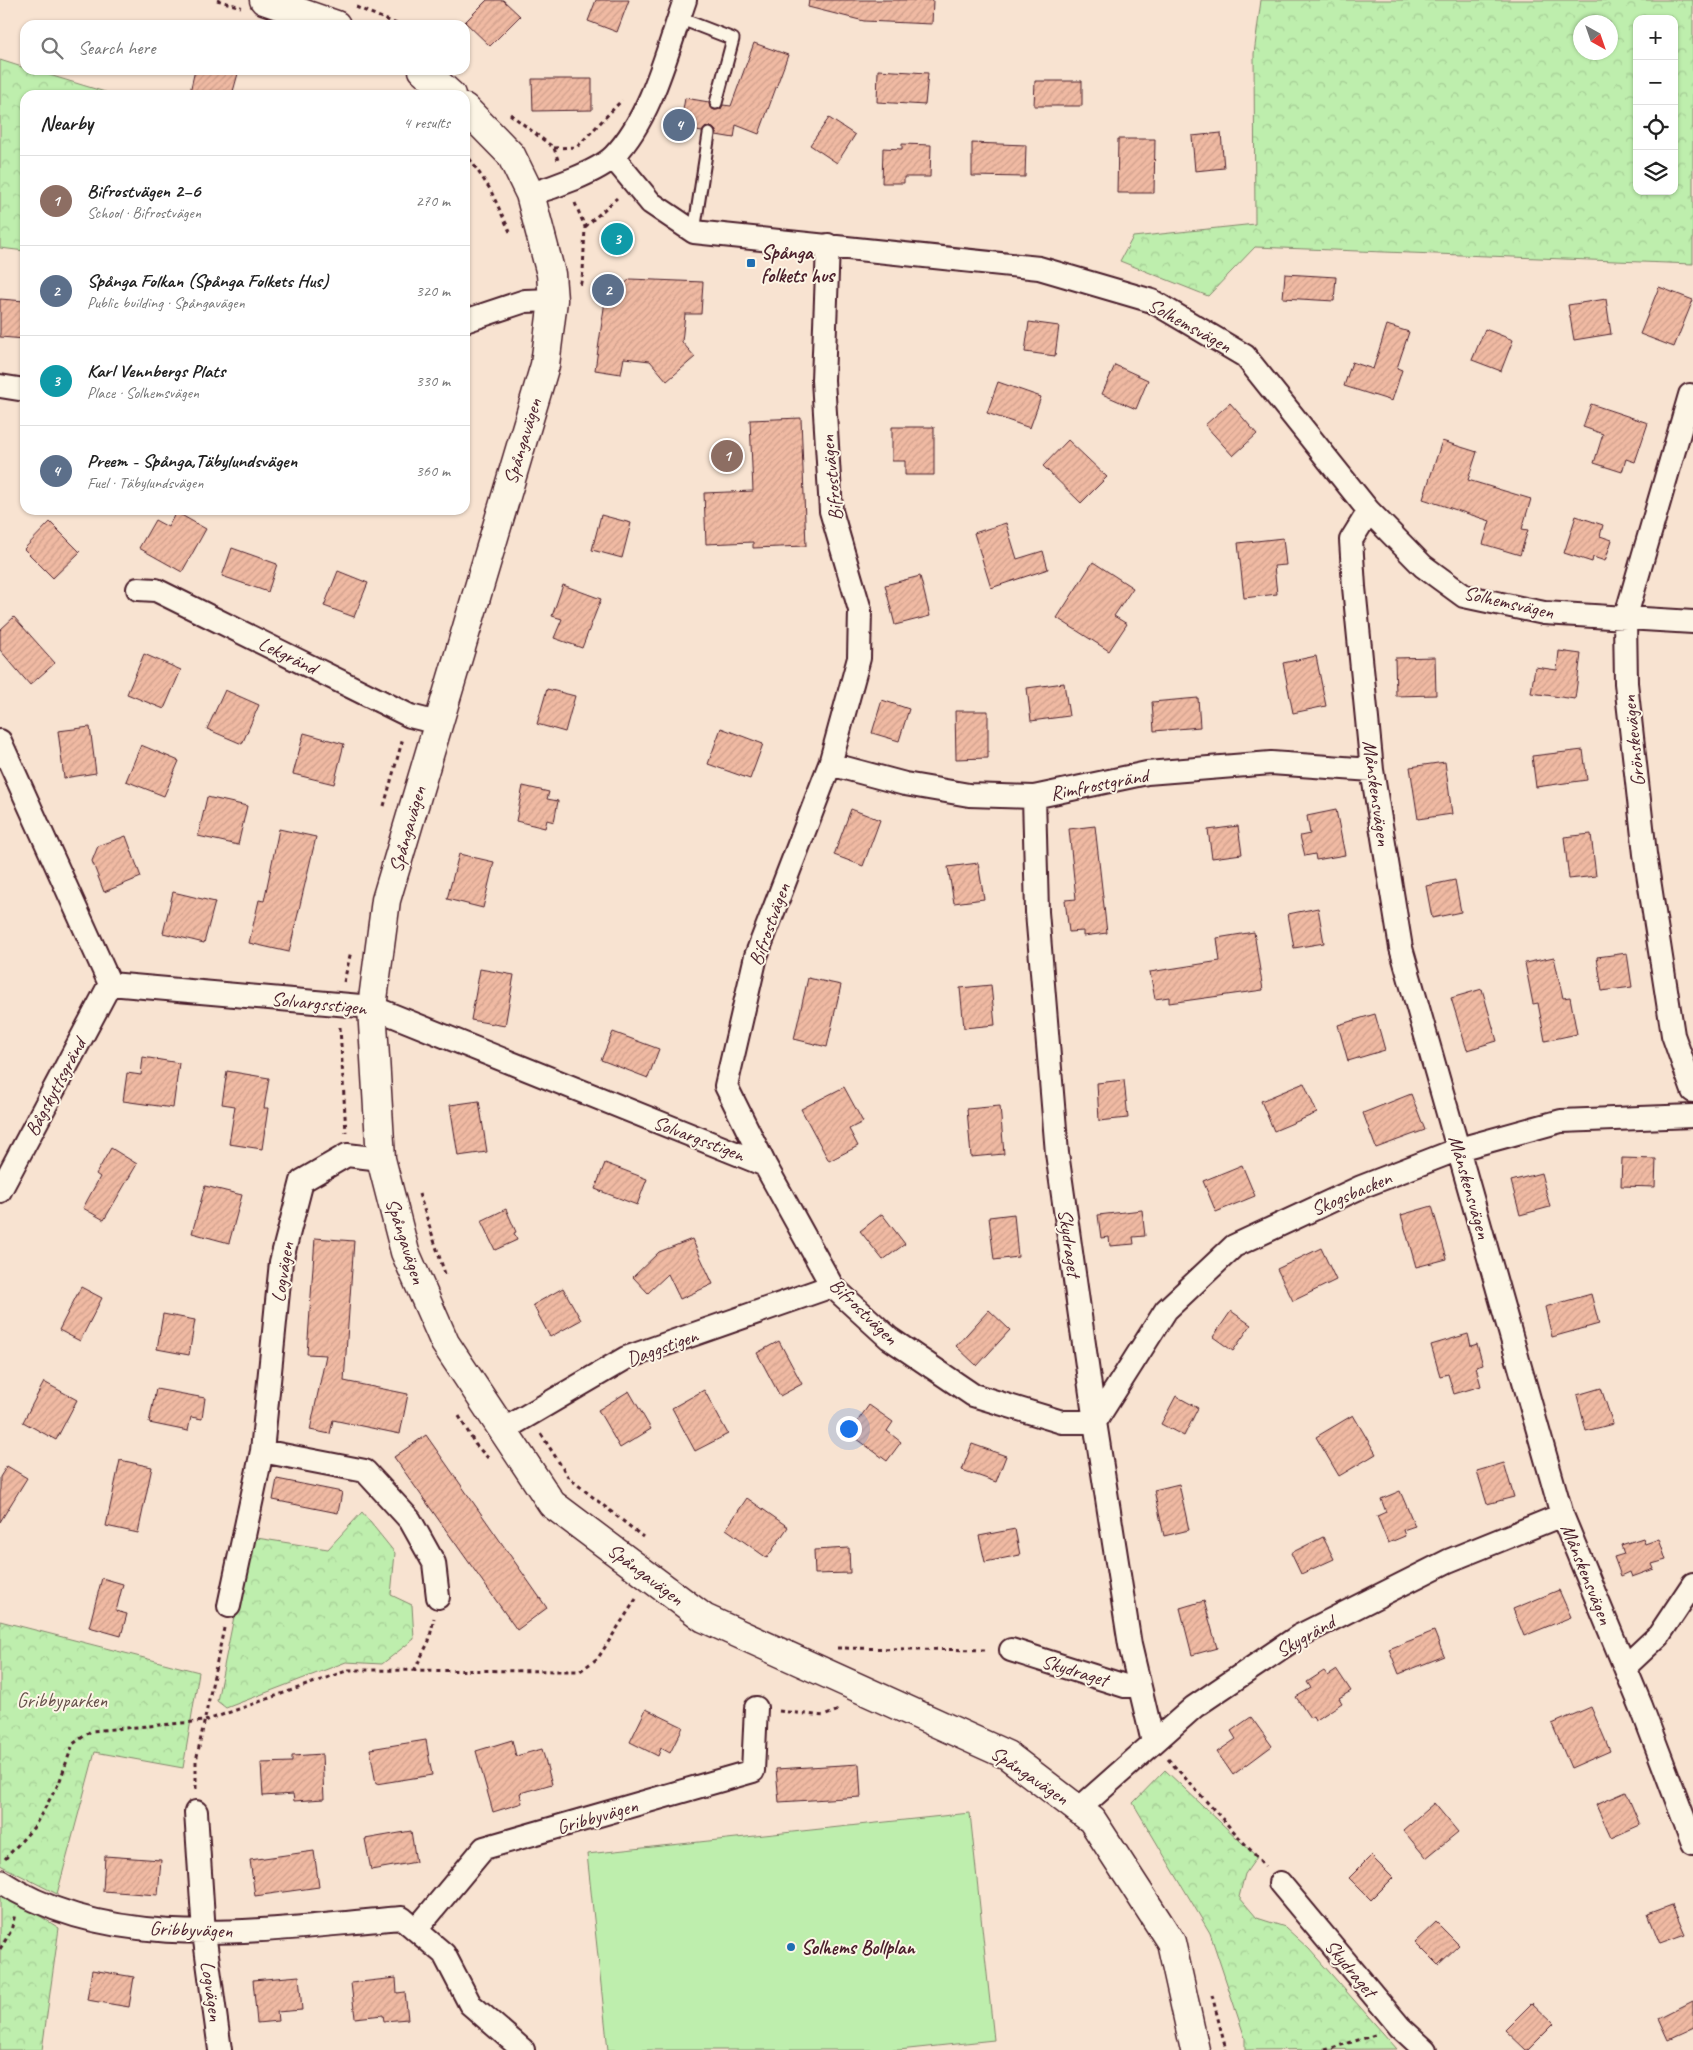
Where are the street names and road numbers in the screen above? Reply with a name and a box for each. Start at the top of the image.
street label: Solhemsvägen [1144,292,1237,359]
street label: Spångavägen [498,394,548,487]
street label: Bifrostvägen [814,433,848,522]
street label: Solhemsvägen [1461,580,1557,625]
street label: Lekgränd [254,631,324,682]
street label: Grönskevägen [1616,693,1651,788]
street label: Månskensvägen [1357,739,1396,849]
street label: Rimfrostgränd [1048,762,1153,806]
street label: Spångavägen [383,782,432,875]
street label: Bifrostvägen [743,879,796,969]
street label: Solvargsstigen [270,986,369,1021]
street label: Bågskyttsgränd [19,1031,93,1140]
street label: Solvargsstigen [650,1110,749,1168]
street label: Månskensvägen [1443,1132,1496,1243]
street label: Skogsbacken [1307,1165,1396,1222]
street label: Spångavägen [380,1195,431,1288]
street label: Skydraget [1052,1208,1087,1282]
street label: Logvägen [265,1239,300,1304]
street label: Bifrostvägen [824,1272,904,1351]
street label: Daggstigen [623,1323,702,1372]
street label: Månskensvägen [1555,1520,1618,1629]
street label: Spångavägen [603,1538,689,1612]
street label: Skygränd [1271,1608,1342,1663]
street label: Skydraget [1039,1649,1114,1693]
street label: Spångavägen [986,1740,1074,1811]
street label: Gribbyvägen [554,1793,641,1840]
street label: Gribbyvägen [149,1916,234,1943]
street label: Skydraget [1319,1934,1384,2005]
street label: Logvägen [195,1959,228,2024]

